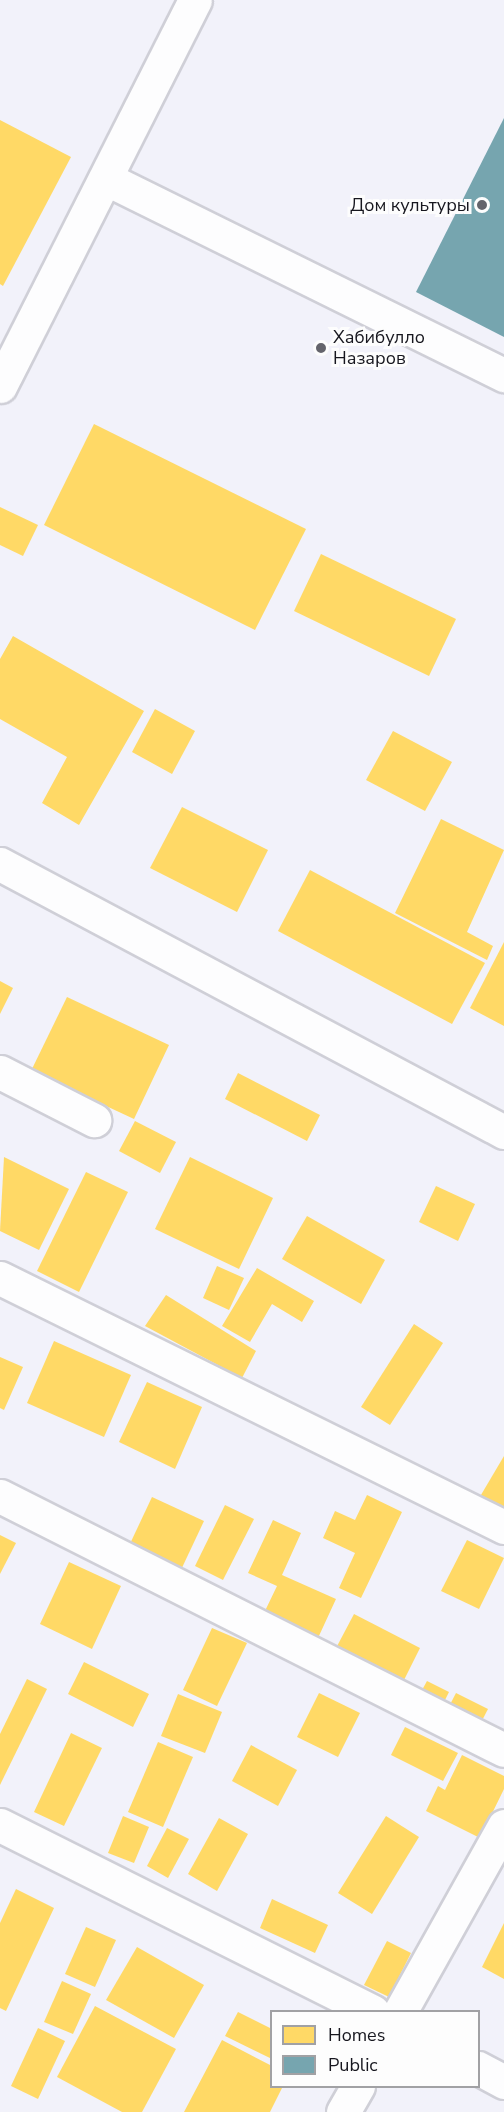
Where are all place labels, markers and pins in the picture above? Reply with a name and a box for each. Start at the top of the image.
place label: Дом культуры [350,194,470,216]
marker: Дом культуры [475,198,489,212]
place label: Хабибулло Назаров [333,327,425,370]
marker: Хабибулло Назаров [314,341,328,355]

